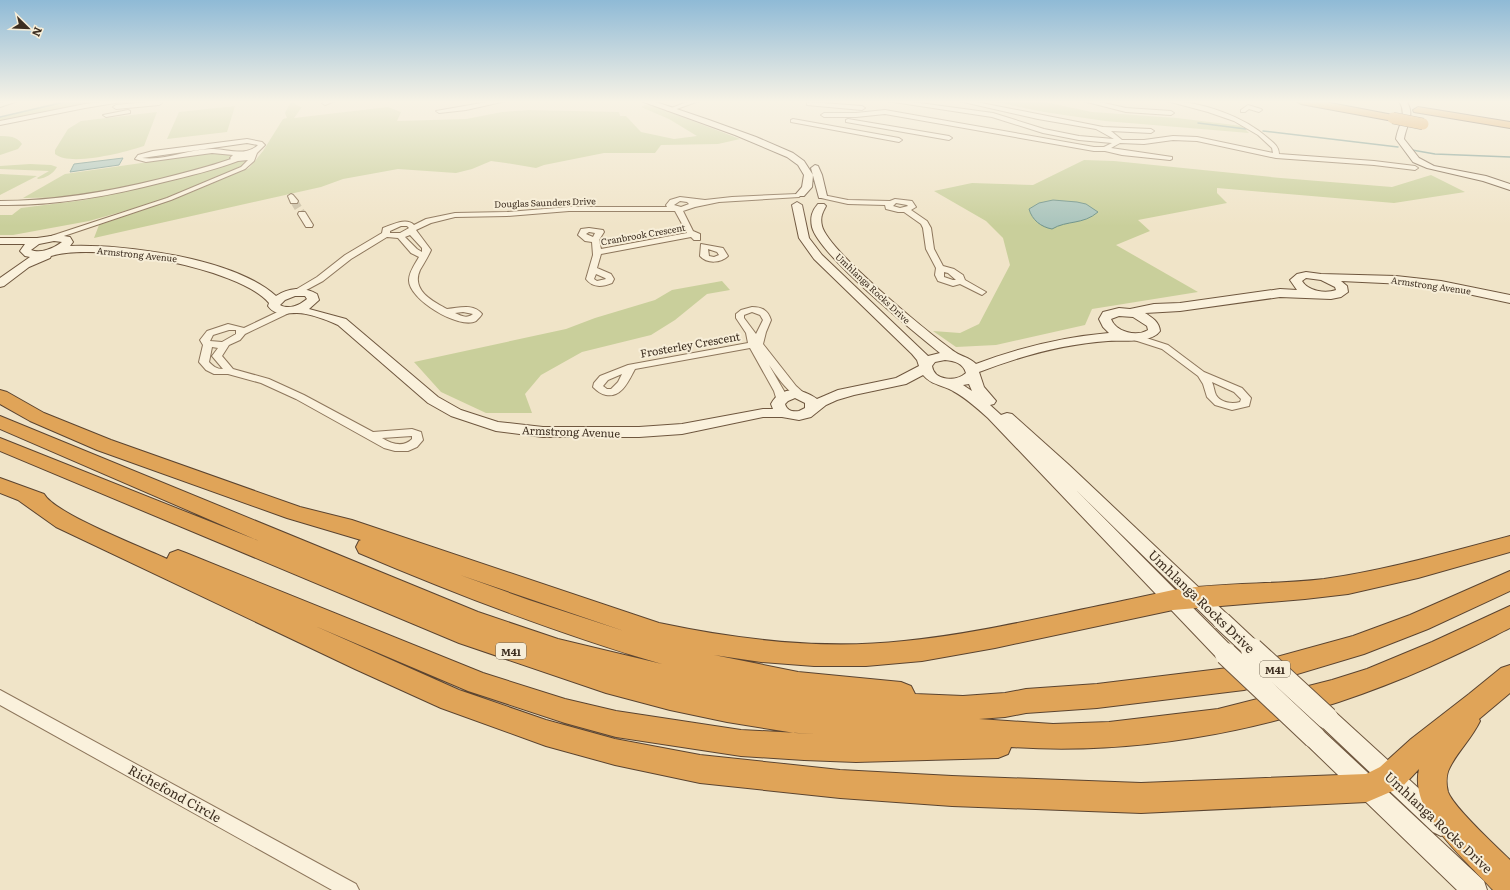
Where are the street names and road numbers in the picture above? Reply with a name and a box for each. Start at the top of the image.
street label: Douglas Saunders Drive [494,193,596,211]
street label: Cranbrook Crescent [600,220,687,248]
street label: Armstrong Avenue [96,243,178,265]
street label: Umhlanga Rocks Drive [832,249,914,327]
street label: Armstrong Avenue [1390,272,1472,298]
street label: Frosterley Crescent [639,327,742,361]
street label: Armstrong Avenue [522,421,621,441]
street label: Umhlanga Rocks Drive [1144,545,1260,657]
road number: M41 [496,643,526,659]
road number: M41 [1260,661,1290,677]
street label: Richefond Circle [125,760,225,827]
street label: Umhlanga Rocks Drive [1381,767,1497,877]

